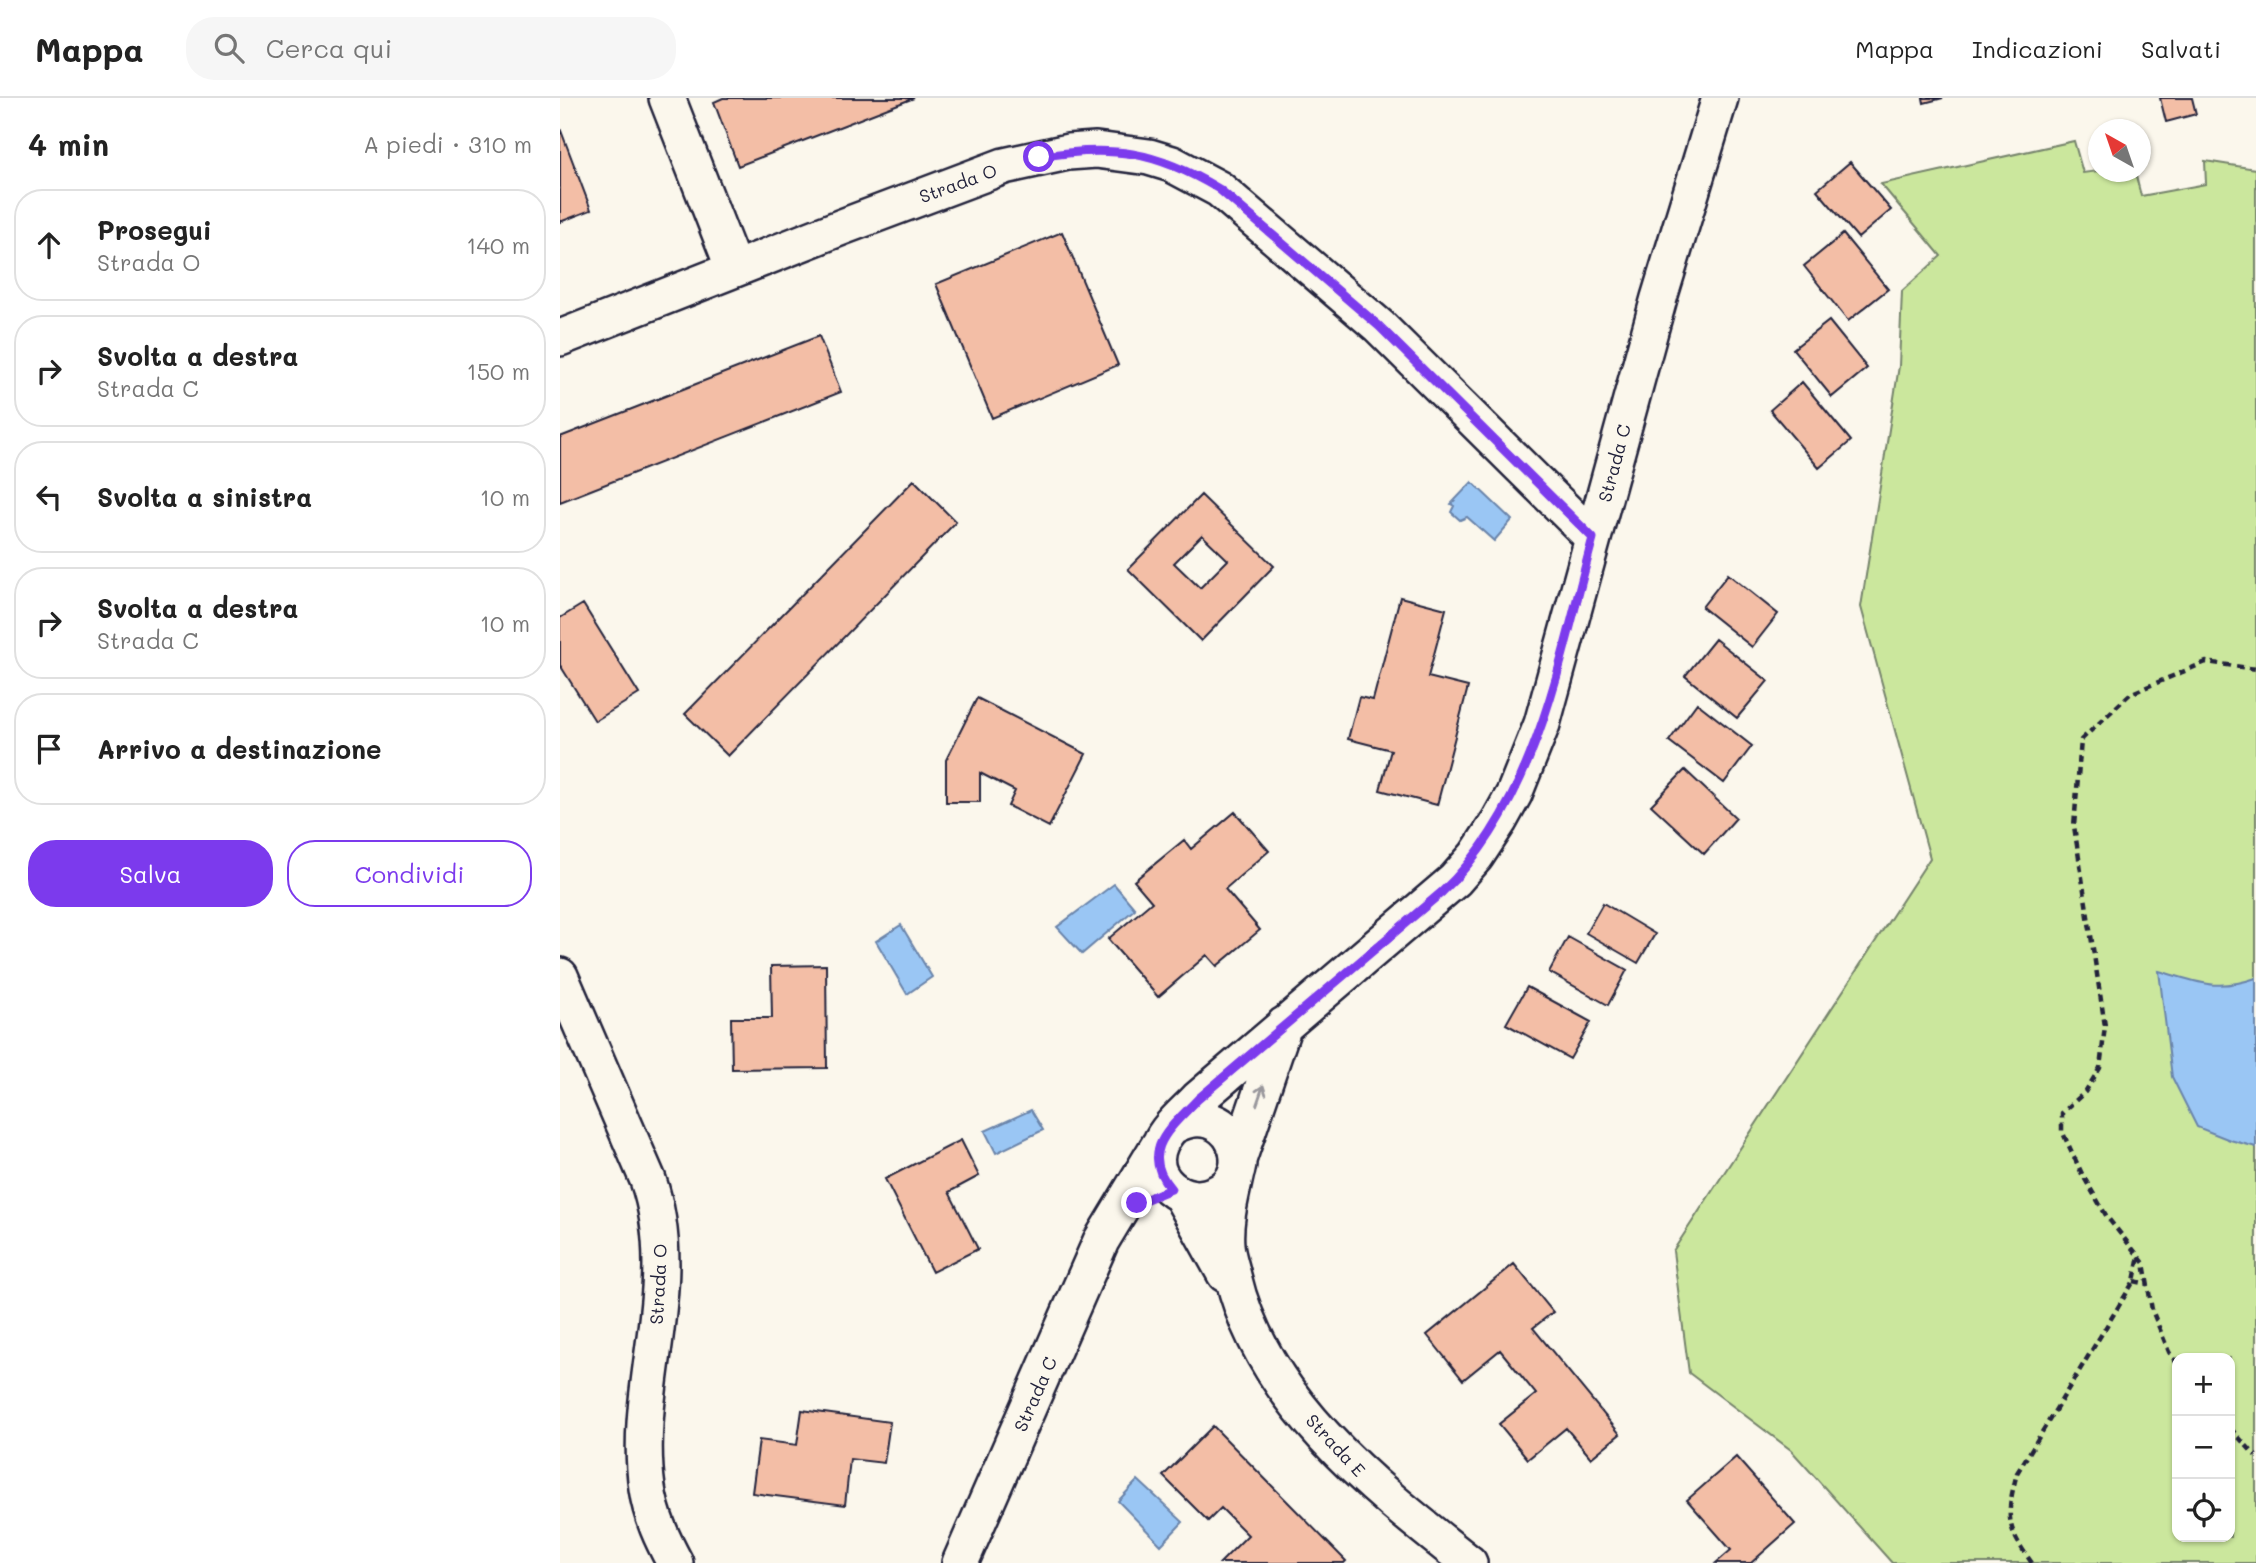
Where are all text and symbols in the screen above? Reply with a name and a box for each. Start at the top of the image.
search box [186,17,676,80]
text: Mappa [35,27,144,70]
icon: search [210,29,248,67]
text: Cerca qui [266,31,392,65]
text: Mappa [1855,33,1934,64]
text: Indicazioni [1972,33,2103,64]
text: Salvati [2141,33,2221,64]
north arrow [2088,119,2151,182]
text: 4 min [28,124,109,164]
text: A piedi · 310 m [363,129,532,159]
route start [1023,141,1054,172]
street label: Strada O [916,158,1000,208]
text: Prosegui [97,213,212,247]
icon: ahead [30,226,68,264]
text: 140 m [466,230,530,260]
text: Strada O [97,247,200,277]
text: Svolta a destra [97,339,298,373]
icon: right [30,352,68,390]
text: 150 m [466,356,530,386]
text: Strada C [97,373,199,403]
street label: Strada C [1592,421,1636,505]
icon: left [30,478,68,516]
text: Svolta a sinistra [97,480,312,514]
text: 10 m [480,482,530,512]
text: Svolta a destra [97,591,298,625]
icon: right [30,604,68,642]
text: 10 m [480,608,530,638]
text: Strada C [97,625,199,655]
icon: arrive [30,730,68,768]
text: Arrivo a destinazione [97,732,382,766]
button: Salva [28,840,273,907]
button: Condividi [287,840,532,907]
one-way arrow [1254,1084,1267,1106]
route end [1121,1187,1152,1218]
street label: Strada O [644,1243,672,1325]
street label: Strada C [1008,1353,1062,1435]
map controls [2172,1353,2235,1542]
button: + [2172,1353,2235,1416]
street label: Strada E [1301,1409,1371,1481]
button: − [2172,1416,2235,1479]
button: locate [2172,1479,2235,1542]

